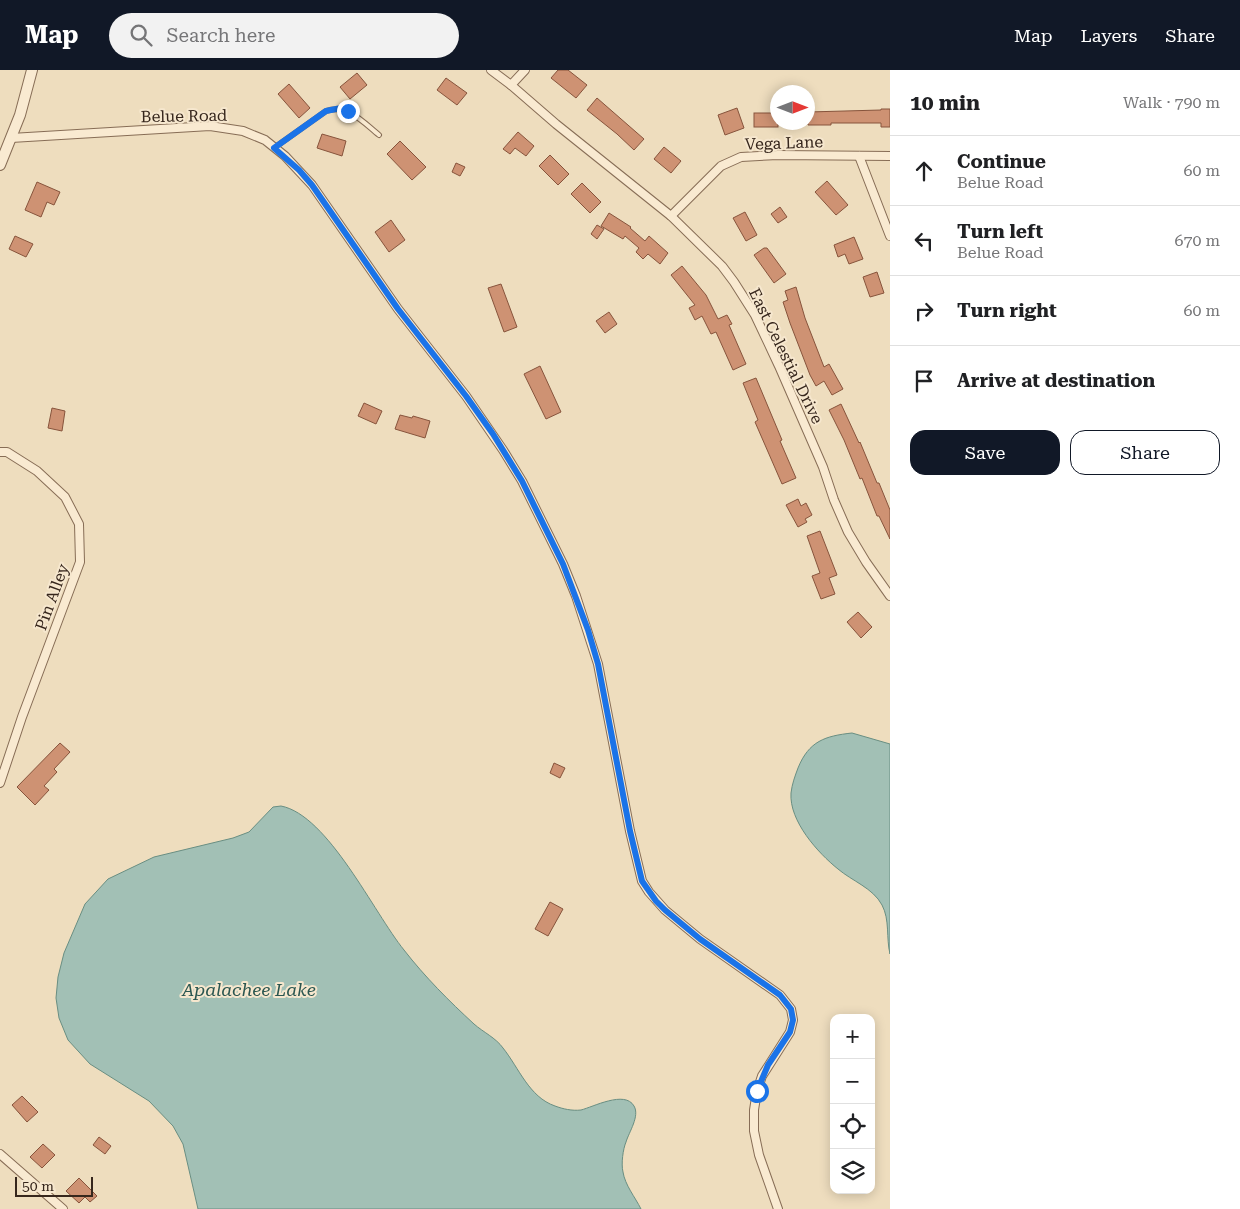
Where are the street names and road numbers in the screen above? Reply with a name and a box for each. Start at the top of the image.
street label: Belue Road [141,106,227,126]
street label: Vega Lane [744,132,824,154]
street label: East Celestial Drive [745,285,827,427]
street label: Pin Alley [31,561,73,633]

